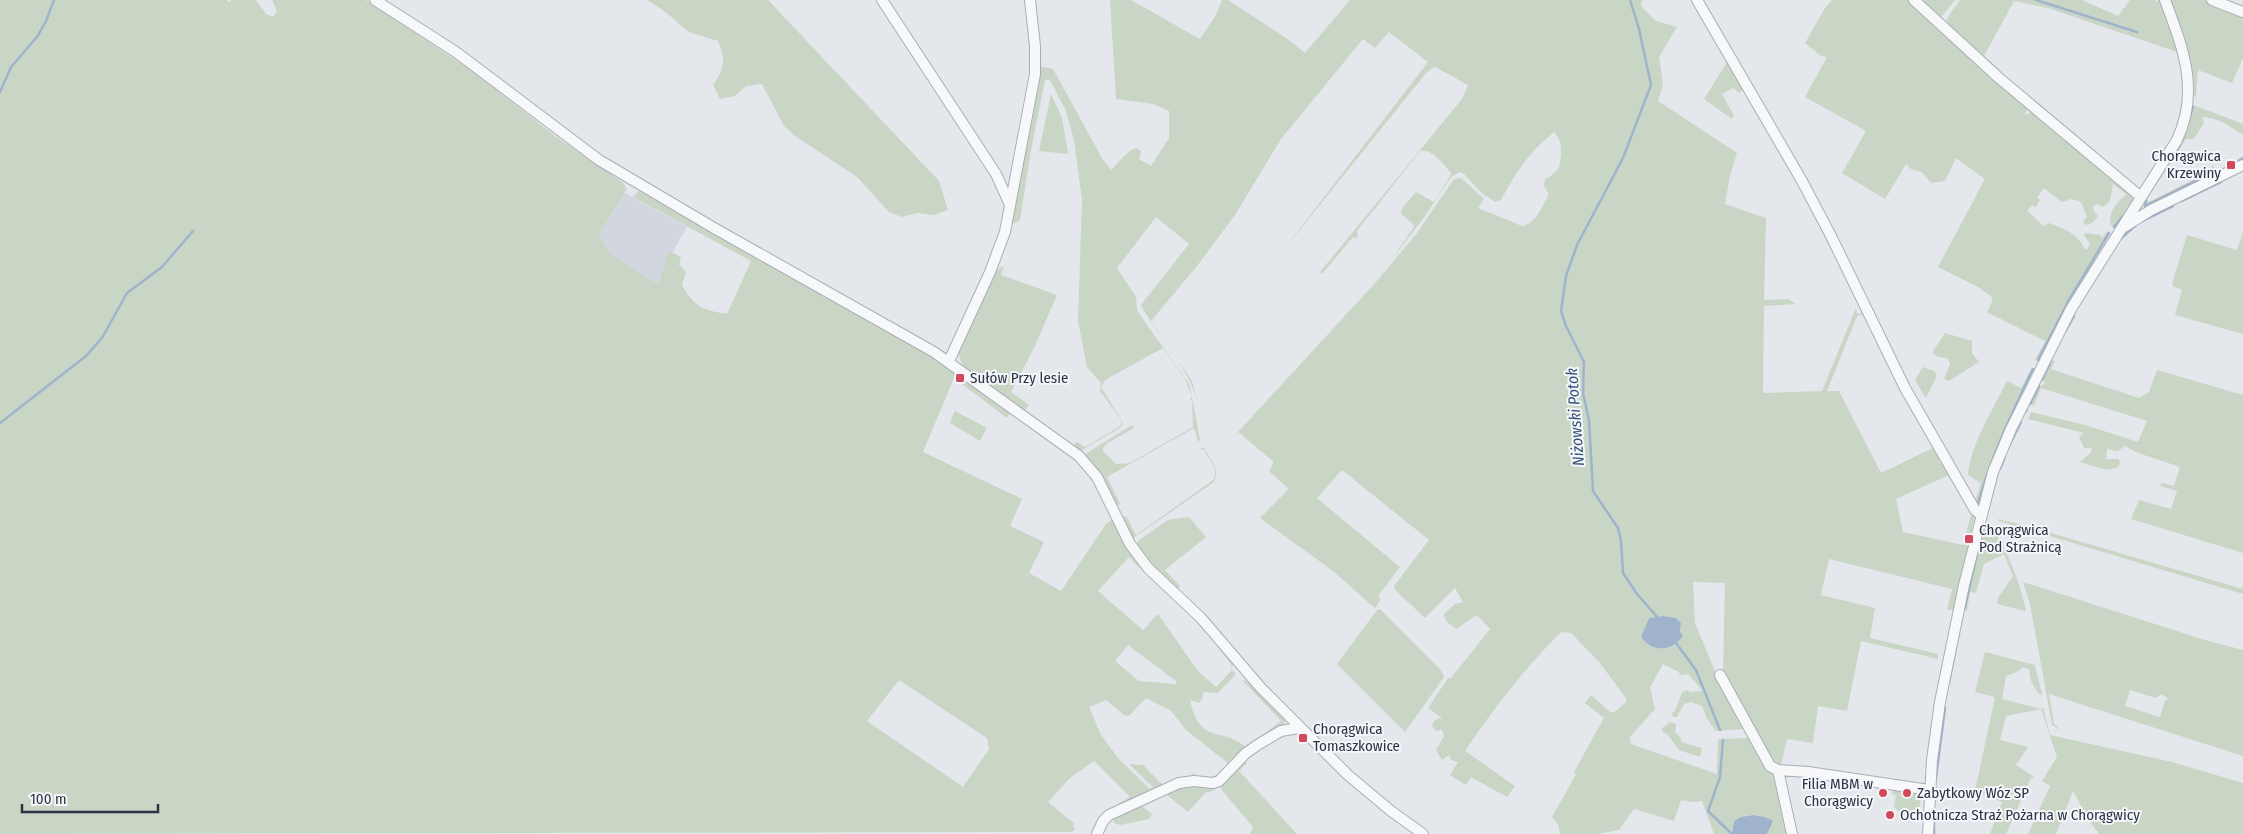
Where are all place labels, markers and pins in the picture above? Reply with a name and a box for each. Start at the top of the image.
place label: Chorągwica Krzewiny [2151,147,2221,182]
marker: Chorągwica Krzewiny [2225,159,2237,171]
place label: Sułów Przy lesie [970,369,1068,387]
marker: Sułów Przy lesie [954,372,966,384]
place label: Chorągwica Pod Strażnicą [1979,521,2062,556]
marker: Chorągwica Pod Strażnicą [1963,533,1975,545]
place label: Chorągwica Tomaszkowice [1313,720,1400,755]
marker: Chorągwica Tomaszkowice [1297,732,1309,744]
place label: Filia MBM w Chorągwicy [1802,775,1873,810]
place label: Zabytkowy Wóz SP [1917,784,2029,802]
marker: Filia MBM w Chorągwicy [1877,787,1889,799]
marker: Zabytkowy Wóz SP [1901,787,1913,799]
place label: Ochotnicza Straż Pożarna w Chorągwicy [1900,806,2140,824]
marker: Ochotnicza Straż Pożarna w Chorągwicy [1884,809,1896,821]

